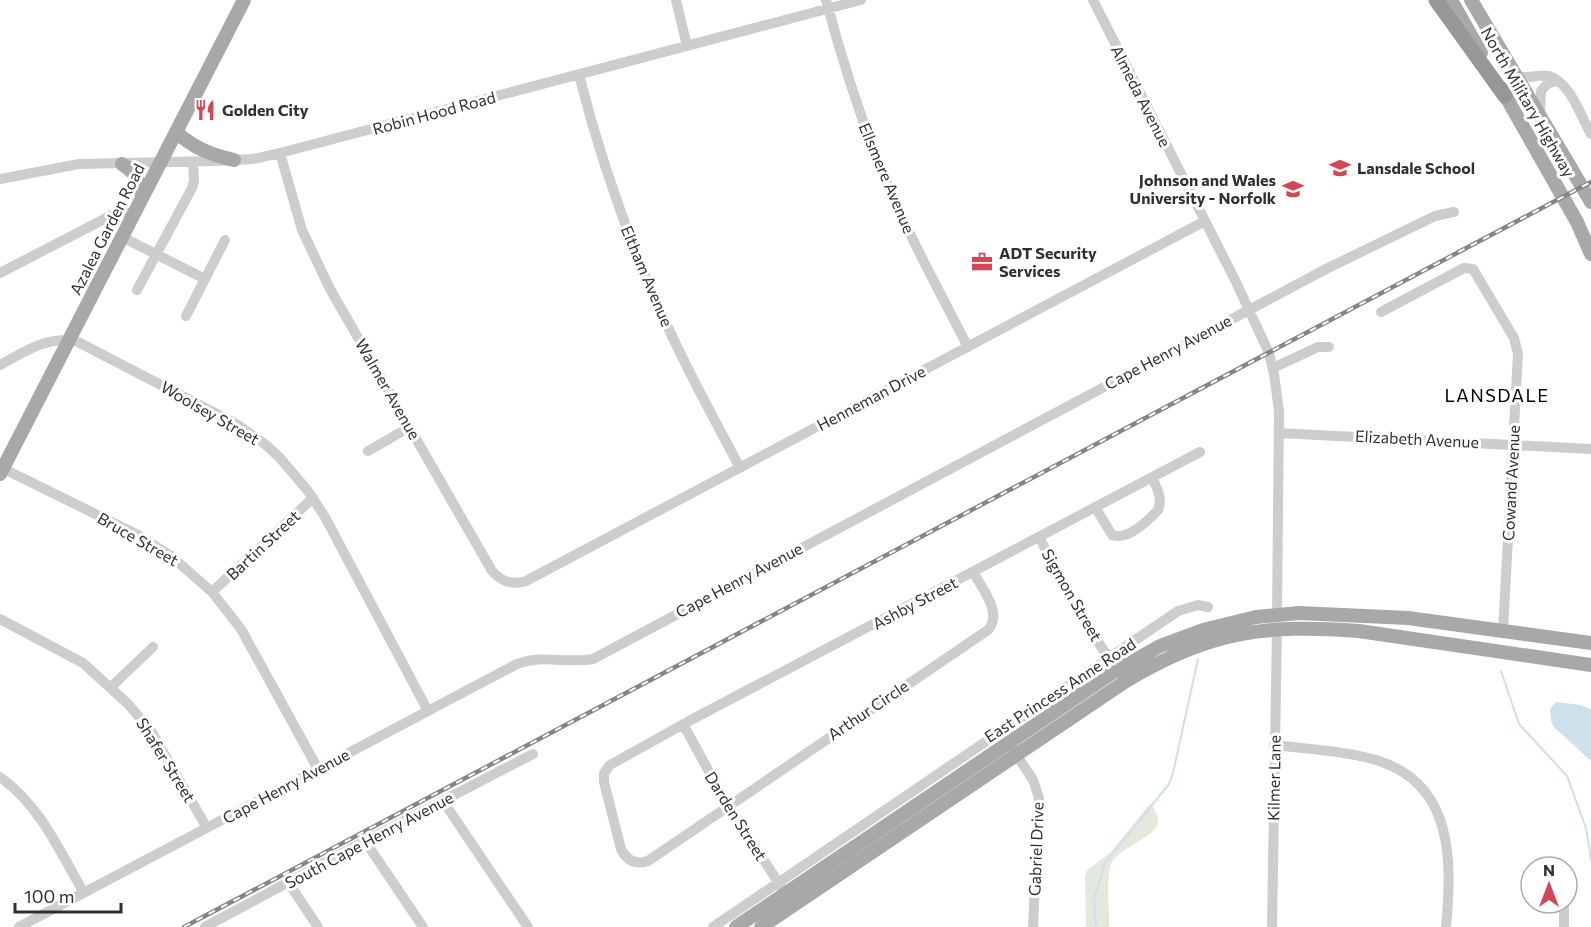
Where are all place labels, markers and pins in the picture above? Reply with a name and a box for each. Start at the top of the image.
restaurant icon: Golden City [193,98,217,122]
place label: Golden City [222,100,309,119]
school or university icon: Lansdale School [1328,156,1352,180]
place label: Lansdale School [1357,158,1475,177]
place label: Johnson and Wales University - Norfolk [1130,170,1277,207]
school or university icon: Johnson and Wales University - Norfolk [1281,177,1305,201]
place label: ADT Security Services [999,243,1097,280]
office icon: ADT Security Services [970,250,994,274]

